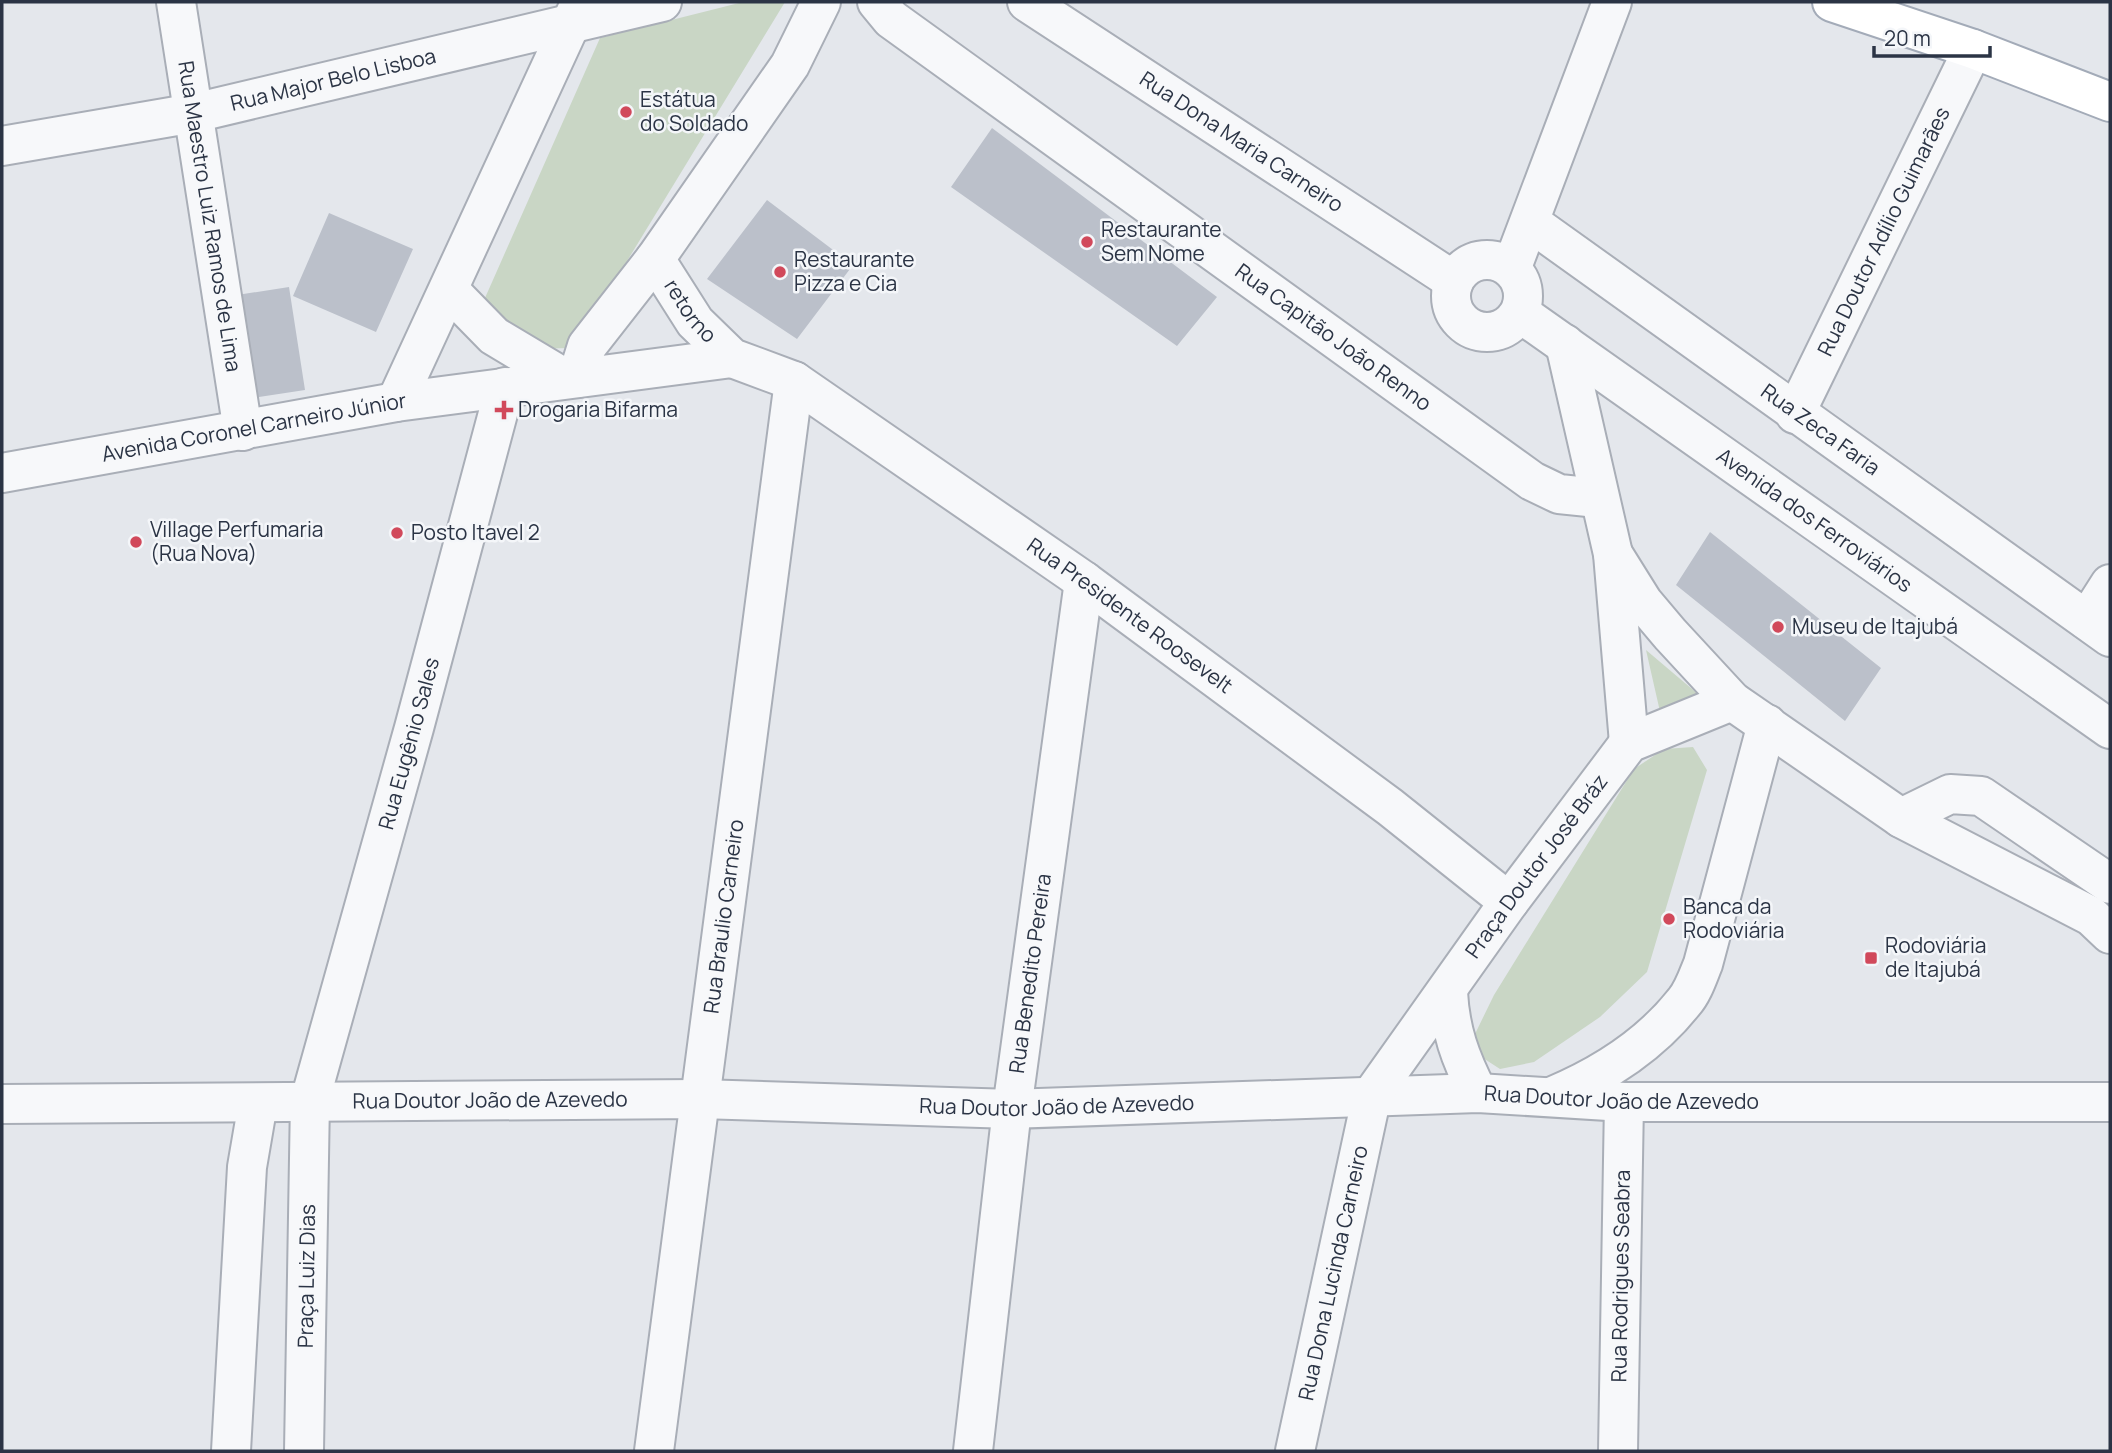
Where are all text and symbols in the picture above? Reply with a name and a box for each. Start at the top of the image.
scale bar [1874,14,1990,58]
text: 20 m [1884,24,1931,52]
street label: Rua Major Belo Lisboa [228,41,439,117]
street label: Rua Maestro Luiz Ramos de Lima [172,59,249,374]
street label: Rua Dona Maria Carneiro [1135,64,1349,218]
place label: Estátua do Soldado [640,85,748,137]
street label: Rua Doutor Adílio Guimarães [1810,102,1956,360]
marker: Estátua do Soldado [618,104,634,120]
place label: Restaurante Sem Nome [1101,215,1222,267]
marker: Restaurante Sem Nome [1079,234,1095,250]
place label: Restaurante Pizza e Cia [794,245,915,297]
street label: Rua Capitão João Renno [1230,257,1437,417]
marker: Restaurante Pizza e Cia [772,264,788,280]
street label: retorno [658,274,723,348]
street label: Rua Zeca Faria [1756,377,1886,481]
street label: Avenida Coronel Carneiro Júnior [99,386,408,468]
place label: Drogaria Bifarma [518,395,678,423]
marker: Drogaria Bifarma [496,402,512,418]
street label: Avenida dos Ferroviários [1712,441,1918,598]
place label: Village Perfumaria (Rua Nova) [150,515,324,567]
place label: Posto Itavel 2 [411,518,540,546]
marker: Posto Itavel 2 [389,525,405,541]
street label: Rua Presidente Roosevelt [1022,531,1239,699]
marker: Village Perfumaria (Rua Nova) [128,534,144,550]
place label: Museu de Itajubá [1792,612,1958,640]
marker: Museu de Itajubá [1770,619,1786,635]
street label: Rua Eugênio Sales [371,654,445,833]
street label: Praça Doutor José Bráz [1458,768,1614,964]
street label: Rua Braulio Carneiro [696,817,750,1015]
street label: Rua Benedito Pereira [1002,872,1057,1075]
place label: Banca da Rodoviária [1683,892,1784,944]
marker: Banca da Rodoviária [1661,911,1677,927]
place label: Rodoviária de Itajubá [1885,931,1986,983]
marker: Rodoviária de Itajubá [1863,950,1879,966]
street label: Rua Doutor João de Azevedo [1483,1078,1759,1115]
street label: Rua Doutor João de Azevedo [352,1085,628,1114]
street label: Rua Doutor João de Azevedo [919,1088,1195,1122]
street label: Rua Dona Lucinda Carneiro [1291,1143,1374,1403]
street label: Rua Rodrigues Seabra [1604,1169,1636,1383]
street label: Praça Luiz Dias [291,1204,321,1348]

